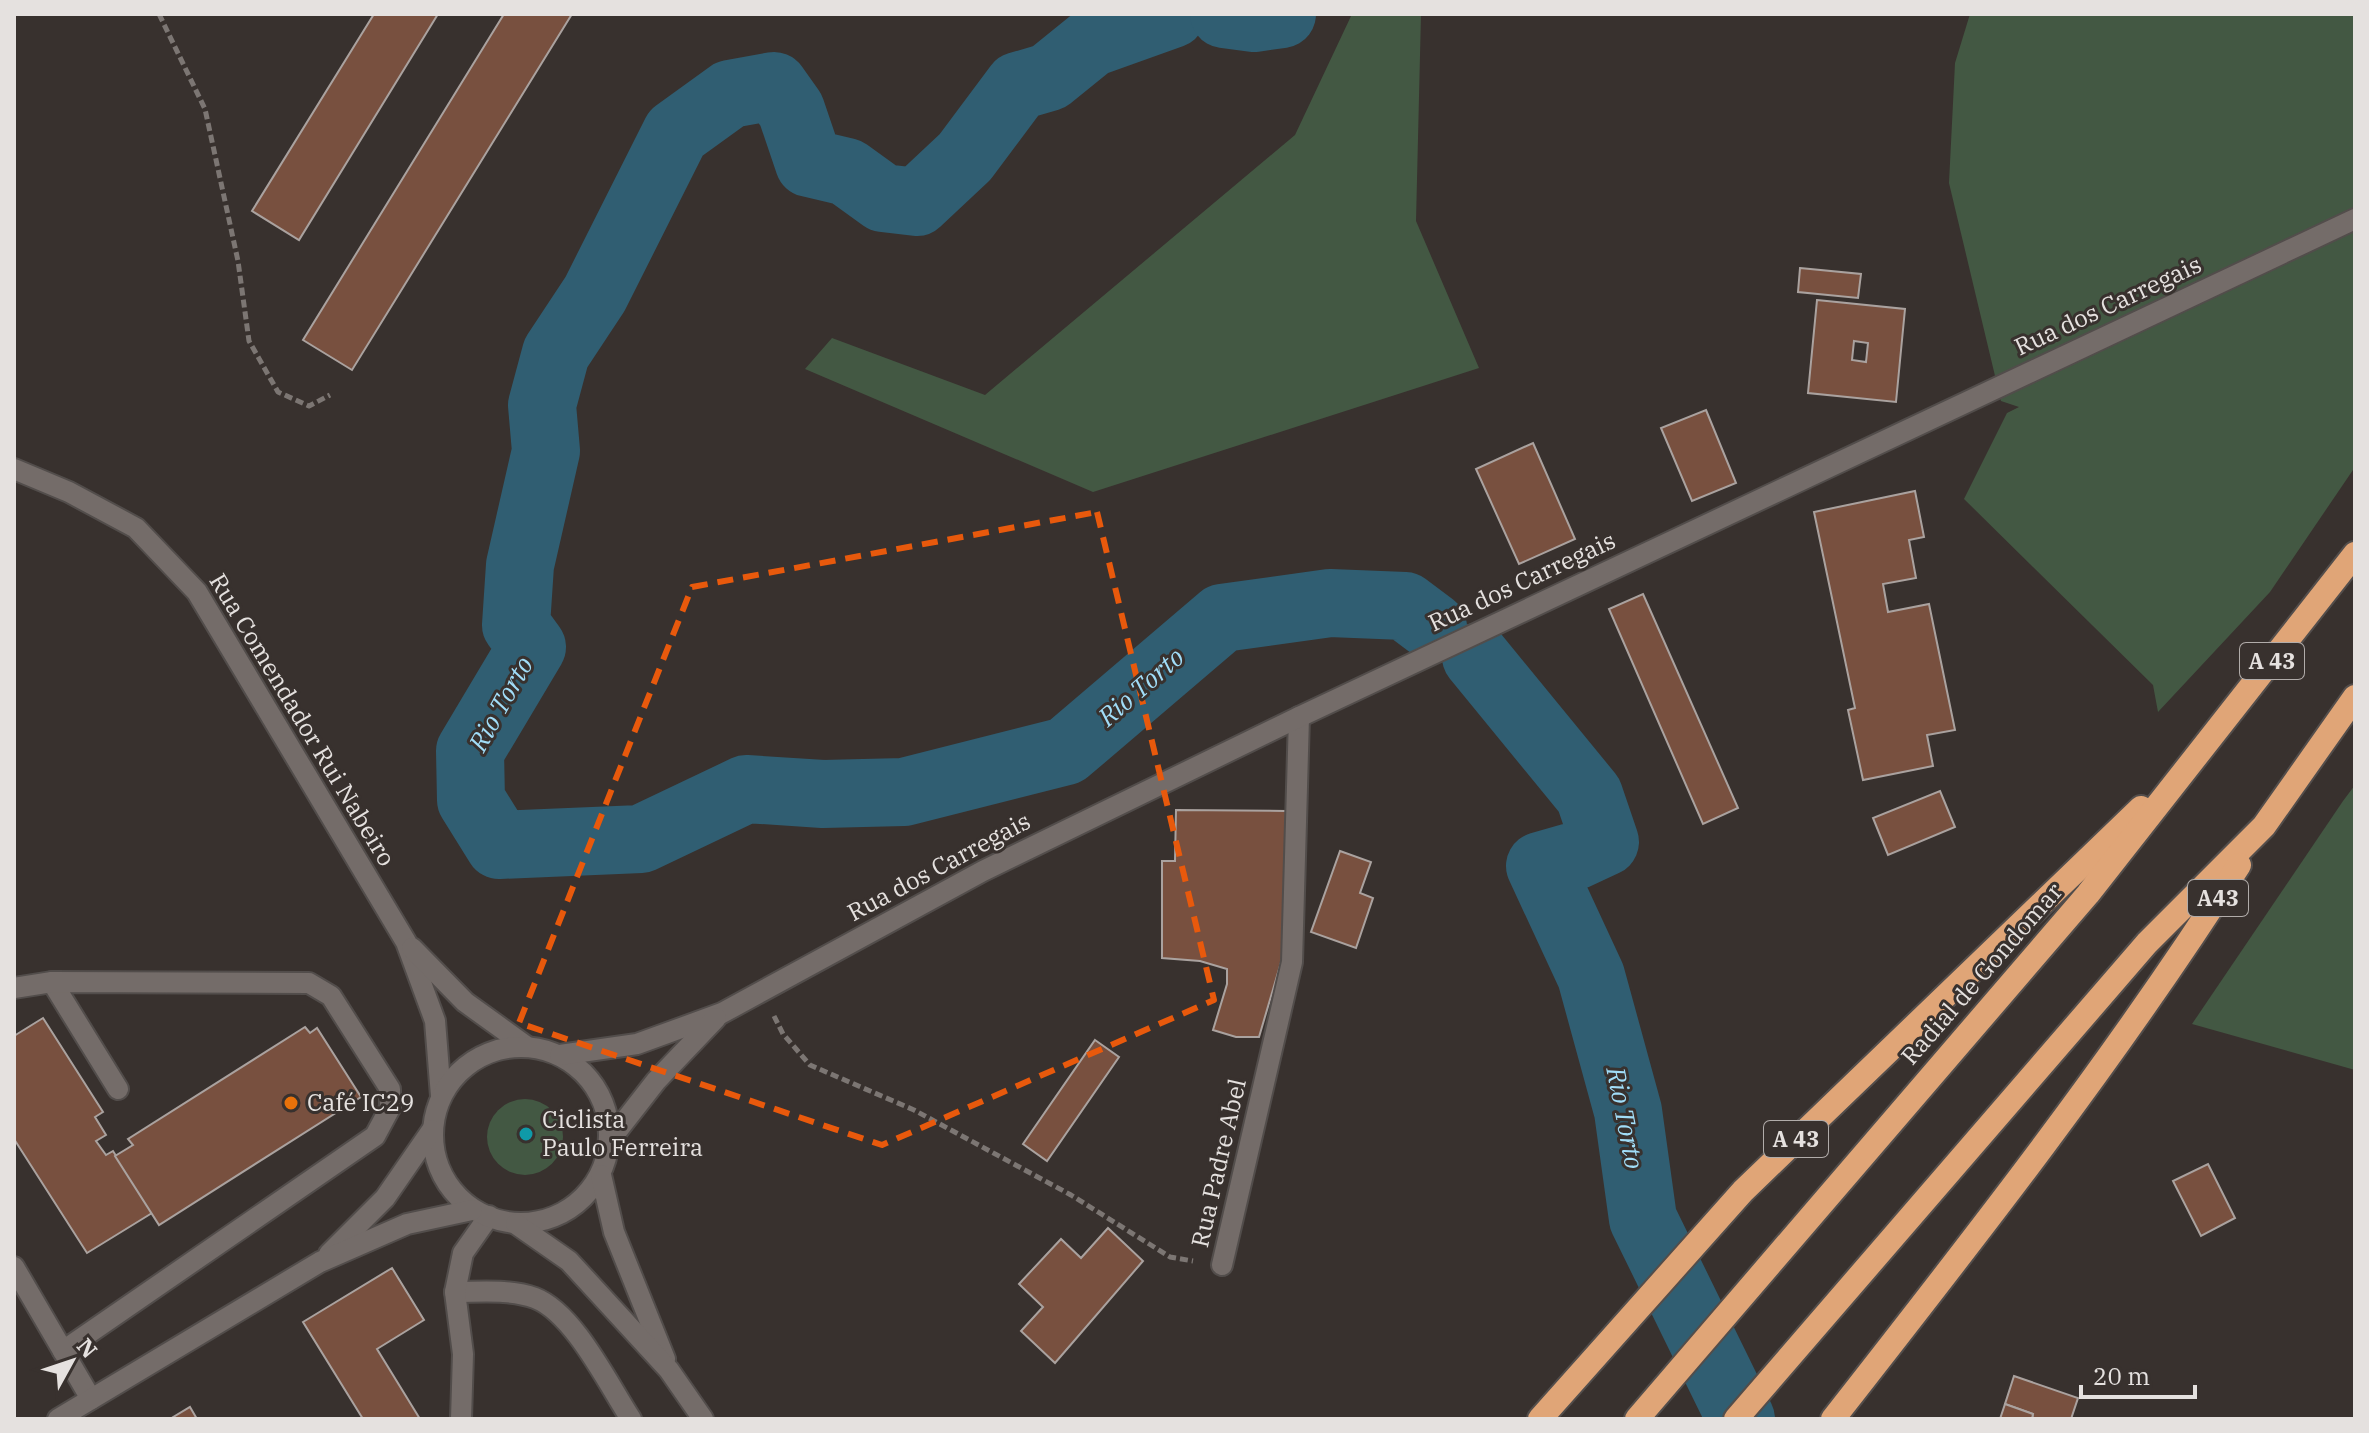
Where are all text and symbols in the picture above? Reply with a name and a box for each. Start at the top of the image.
street label: Rua dos Carregais [2009,248,2206,362]
street label: Rua dos Carregais [1423,524,1620,638]
street label: Rua Comendador Rui Nabeiro [203,567,403,872]
water label: Rio Torto [1089,640,1190,734]
road number: A 43 [2240,643,2304,679]
water label: Rio Torto [460,650,540,758]
street label: Rua dos Carregais [841,804,1036,928]
street label: Radial de Gondomar [1893,875,2069,1071]
road number: A43 [2188,880,2248,916]
water label: Rio Torto [1599,1063,1653,1172]
street label: Rua Padre Abel [1183,1075,1253,1250]
place label: Café IC29 [307,1086,415,1118]
marker: Café IC29 [282,1094,300,1112]
place label: Ciclista Paulo Ferreira [542,1103,703,1163]
road number: A 43 [1764,1121,1828,1157]
marker: Ciclista Paulo Ferreira [517,1125,535,1143]
north arrow [32,1321,112,1401]
text: N [71,1332,104,1364]
scale bar [2081,1349,2195,1399]
text: 20 m [2093,1360,2150,1392]

